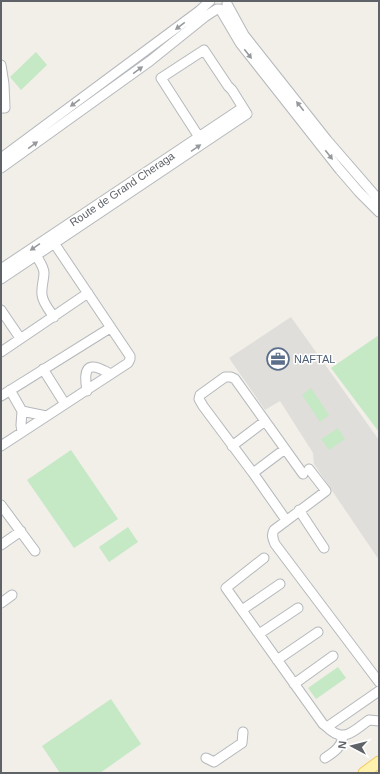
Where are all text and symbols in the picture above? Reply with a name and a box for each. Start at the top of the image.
one-way arrow [174,22,185,30]
one-way arrow [244,48,253,59]
one-way arrow [133,66,144,74]
one-way arrow [70,99,81,108]
one-way arrow [295,100,304,111]
one-way arrow [27,141,38,149]
one-way arrow [191,144,201,152]
street label: Route de Grand Cheraga [67,149,177,229]
one-way arrow [325,150,333,161]
one-way arrow [29,243,41,250]
office icon: NAFTAL [265,346,291,372]
place label: NAFTAL [294,353,335,365]
north arrow [332,726,372,766]
text: N [336,740,349,749]

